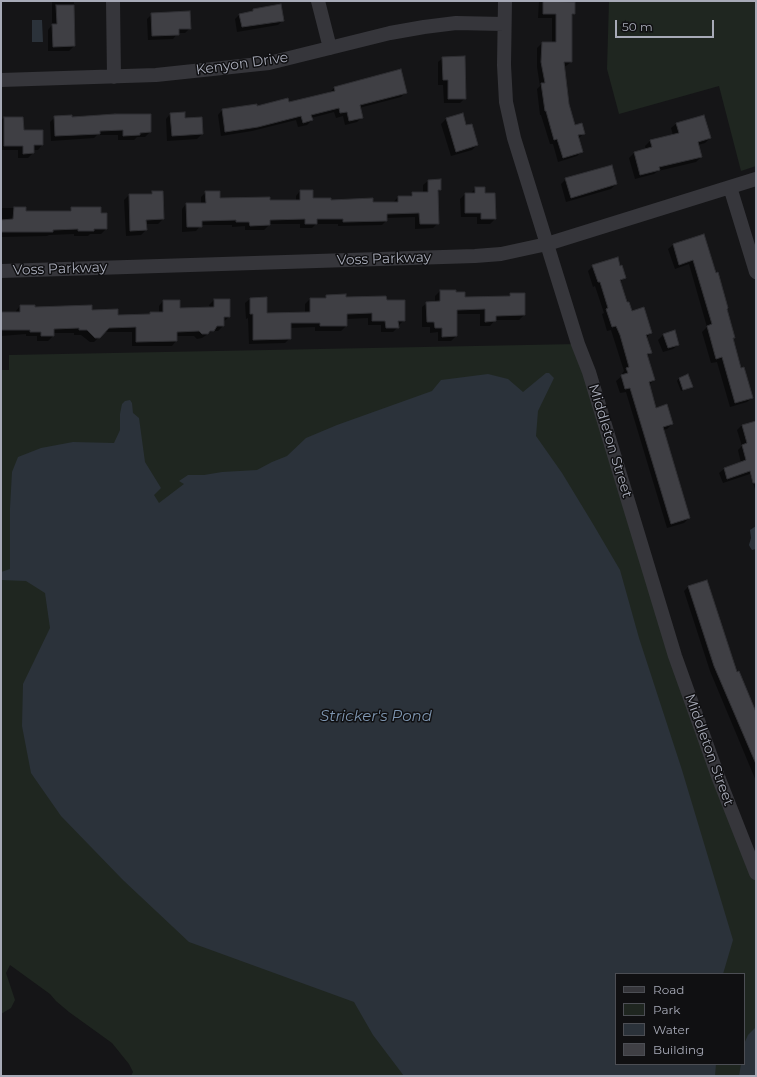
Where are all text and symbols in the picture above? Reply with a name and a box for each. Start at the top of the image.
scale bar [617,12,716,38]
text: 50 m [622,19,653,34]
street label: Kenyon Drive [195,49,289,79]
street label: Voss Parkway [337,249,431,269]
street label: Voss Parkway [13,259,107,279]
street label: Middleton Street [585,382,635,500]
street label: Middleton Street [681,692,737,808]
water label: Stricker's Pond [320,708,432,726]
legend [615,973,745,1065]
text: Road [653,982,684,997]
text: Park [653,1002,680,1017]
text: Water [653,1022,689,1037]
text: Building [653,1042,704,1057]

